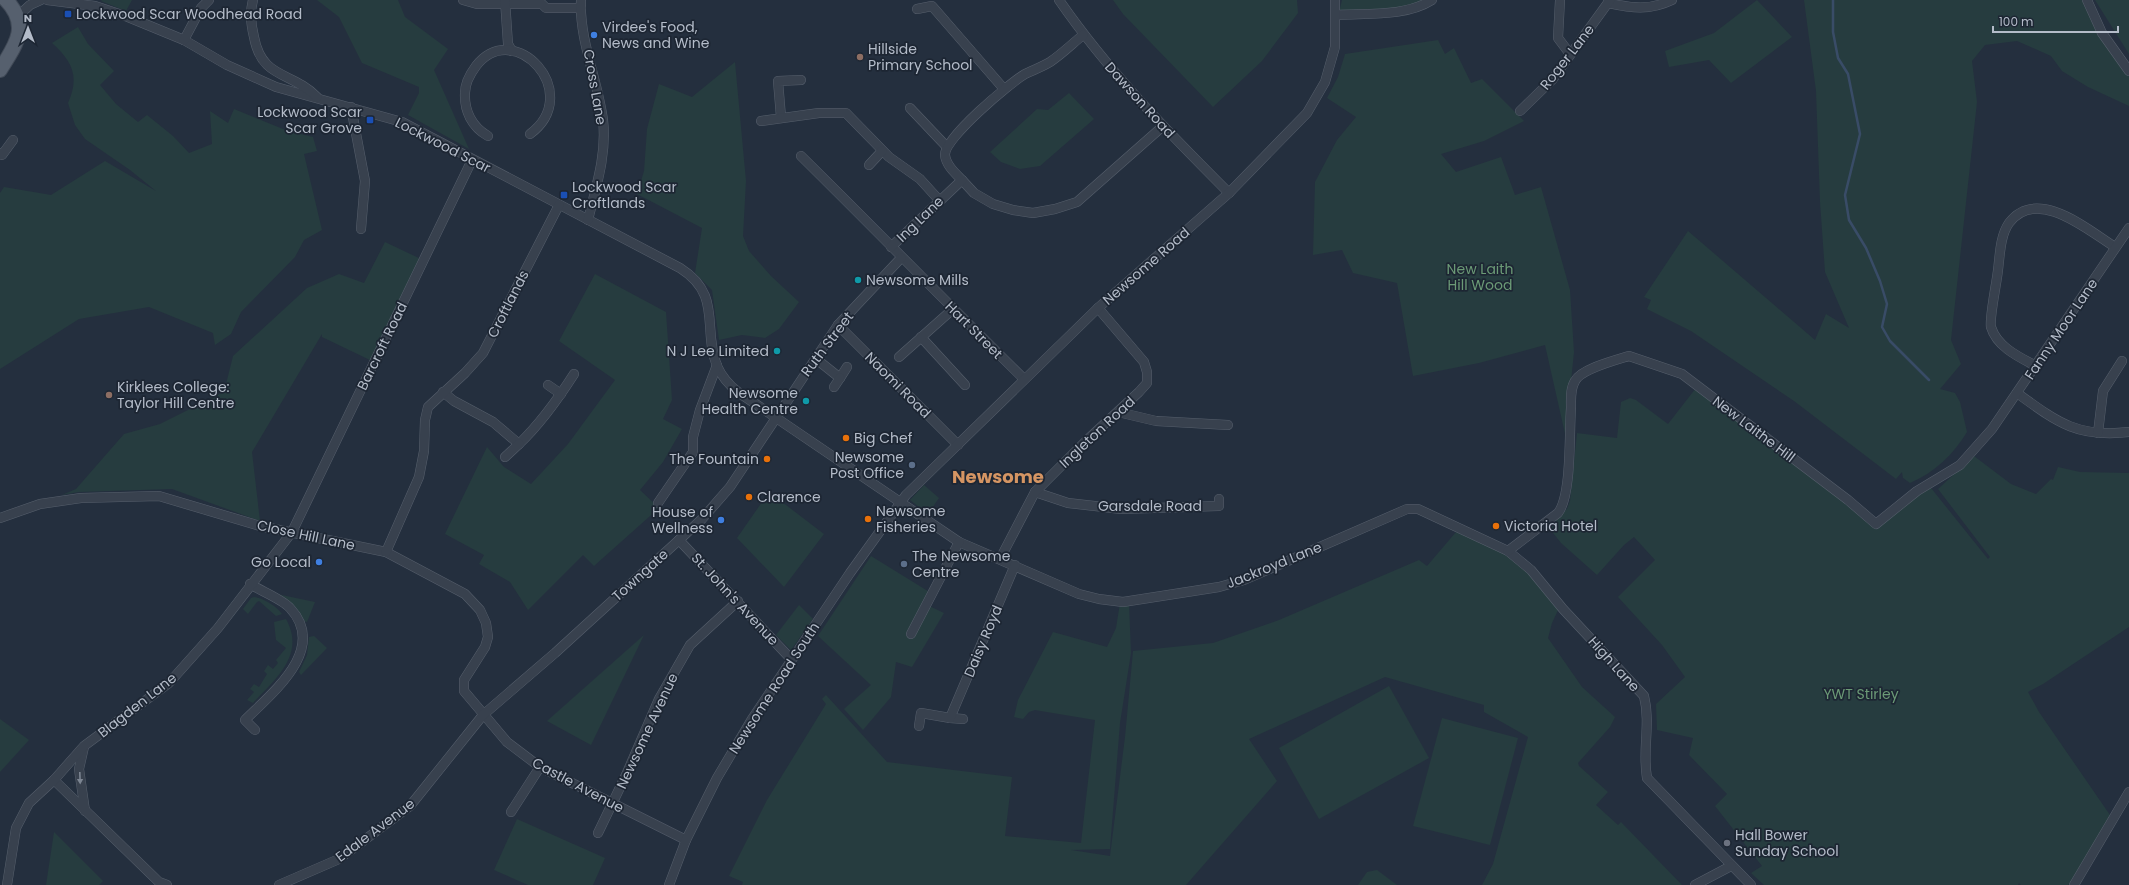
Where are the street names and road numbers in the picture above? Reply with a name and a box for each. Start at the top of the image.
street label: Roger Lane [1535,20,1599,94]
street label: Cross Lane [579,48,612,127]
street label: Dawson Road [1100,58,1180,142]
street label: Lockwood Scar [392,112,494,178]
street label: Ing Lane [892,191,948,247]
street label: Newsome Road [1098,223,1194,309]
street label: Croftlands [482,267,534,341]
street label: Fanny Moor Lane [2020,274,2102,384]
street label: Hart Street [941,297,1007,363]
street label: Barcroft Road [352,299,412,393]
street label: Ruth Street [796,308,858,380]
street label: Naomi Road [860,347,936,423]
street label: New Laithe Hill [1708,391,1800,467]
street label: Ingleton Road [1055,392,1139,472]
street label: Garsdale Road [1098,496,1202,516]
street label: Close Hill Lane [255,515,357,555]
street label: Jackroyd Lane [1223,537,1325,593]
street label: Towngate [607,544,673,606]
street label: St. John's Avenue [687,548,783,650]
street label: Daisy Royd [959,602,1007,680]
street label: Newsome Road South [724,618,824,758]
street label: High Lane [1584,632,1645,696]
street label: Blagden Lane [93,668,181,742]
street label: Newsome Avenue [611,670,683,792]
street label: Castle Avenue [529,752,628,818]
street label: Edale Avenue [331,793,419,866]

